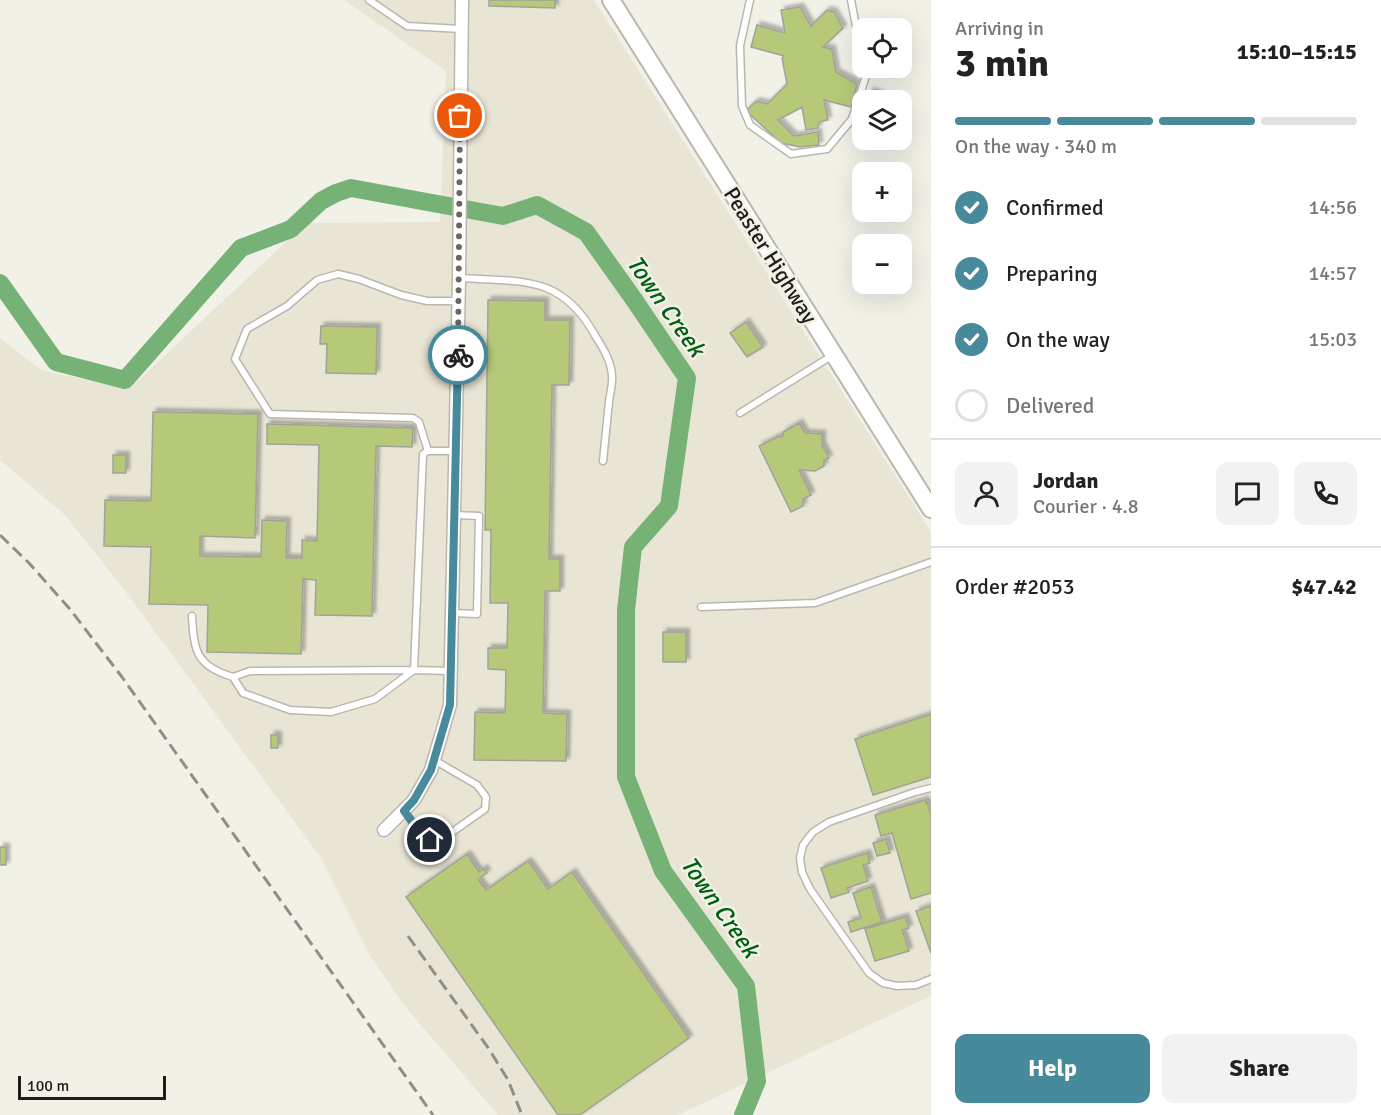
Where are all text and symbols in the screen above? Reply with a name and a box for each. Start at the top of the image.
text: Arriving in [955,16,1044,41]
map controls [852,18,912,294]
button: locate [852,18,912,78]
text: 15:10–15:15 [1237,38,1357,65]
text: 3 min [955,39,1049,87]
pin [434,90,485,141]
button: layers [852,90,912,150]
icon: bag [443,99,476,132]
text: On the way · 340 m [955,134,1117,159]
button: + [852,162,912,222]
street label: Peaster Highway [718,182,824,329]
icon: check [955,191,988,224]
text: Confirmed [1006,194,1104,221]
text: 14:56 [1308,195,1357,220]
button: − [852,234,912,294]
water label: Town Creek [620,250,713,364]
icon: check [955,257,988,290]
text: Preparing [1006,260,1098,287]
text: 14:57 [1308,261,1357,286]
icon: check [955,323,988,356]
courier [428,325,488,385]
text: On the way [1006,326,1110,353]
text: 15:03 [1308,327,1357,352]
icon: bike [442,339,475,372]
text: Delivered [1006,392,1094,419]
button: person [955,462,1018,525]
button: chat [1216,462,1279,525]
button: phone [1294,462,1357,525]
text: Jordan [1033,467,1099,494]
text: Courier · 4.8 [1033,494,1139,519]
text: Order #2053 [955,573,1075,600]
text: $47.42 [1291,573,1357,600]
pin [404,814,455,865]
icon: home [413,823,446,856]
water label: Town Creek [674,851,767,965]
button: Help [955,1034,1150,1103]
button: Share [1162,1034,1357,1103]
scale bar [18,1073,166,1100]
text: 100 m [27,1076,69,1096]

